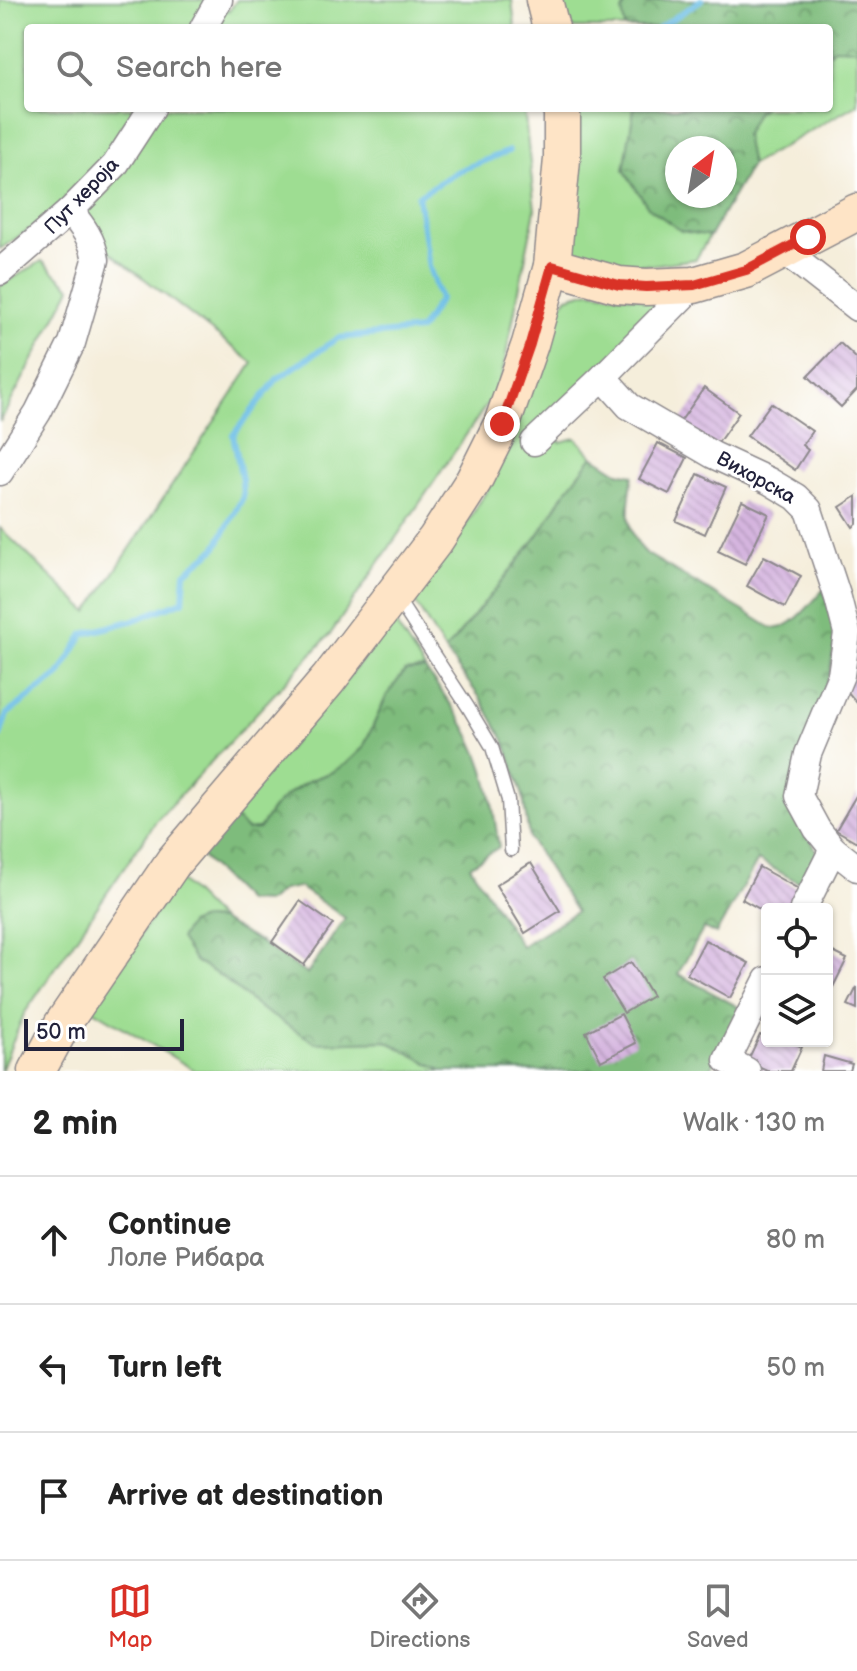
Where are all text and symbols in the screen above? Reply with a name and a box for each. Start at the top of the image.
search box [24,24,833,112]
icon: search [52,46,96,90]
text: Search here [116,50,282,86]
north arrow [665,136,737,208]
street label: Пут хероја [40,153,125,239]
route start [790,219,826,255]
route end [484,406,520,442]
street label: Вихорска [712,447,800,510]
map controls [761,903,833,1047]
button: locate [761,903,833,975]
button: layers [761,975,833,1047]
scale bar [24,1015,184,1051]
text: 50 m [36,1019,86,1046]
text: 2 min [32,1103,118,1144]
text: Walk · 130 m [683,1108,825,1139]
text: Continue [108,1207,231,1243]
icon: ahead [32,1218,76,1262]
text: 80 m [766,1225,825,1256]
text: Лоле Рибара [108,1243,265,1274]
icon: left [32,1346,76,1390]
text: Turn left [108,1350,222,1386]
text: 50 m [766,1353,825,1384]
icon: arrive [32,1474,76,1518]
text: Arrive at destination [108,1478,384,1514]
tab: Map [108,1579,153,1654]
tab: Directions [369,1579,470,1654]
tab: Saved [687,1579,749,1654]

